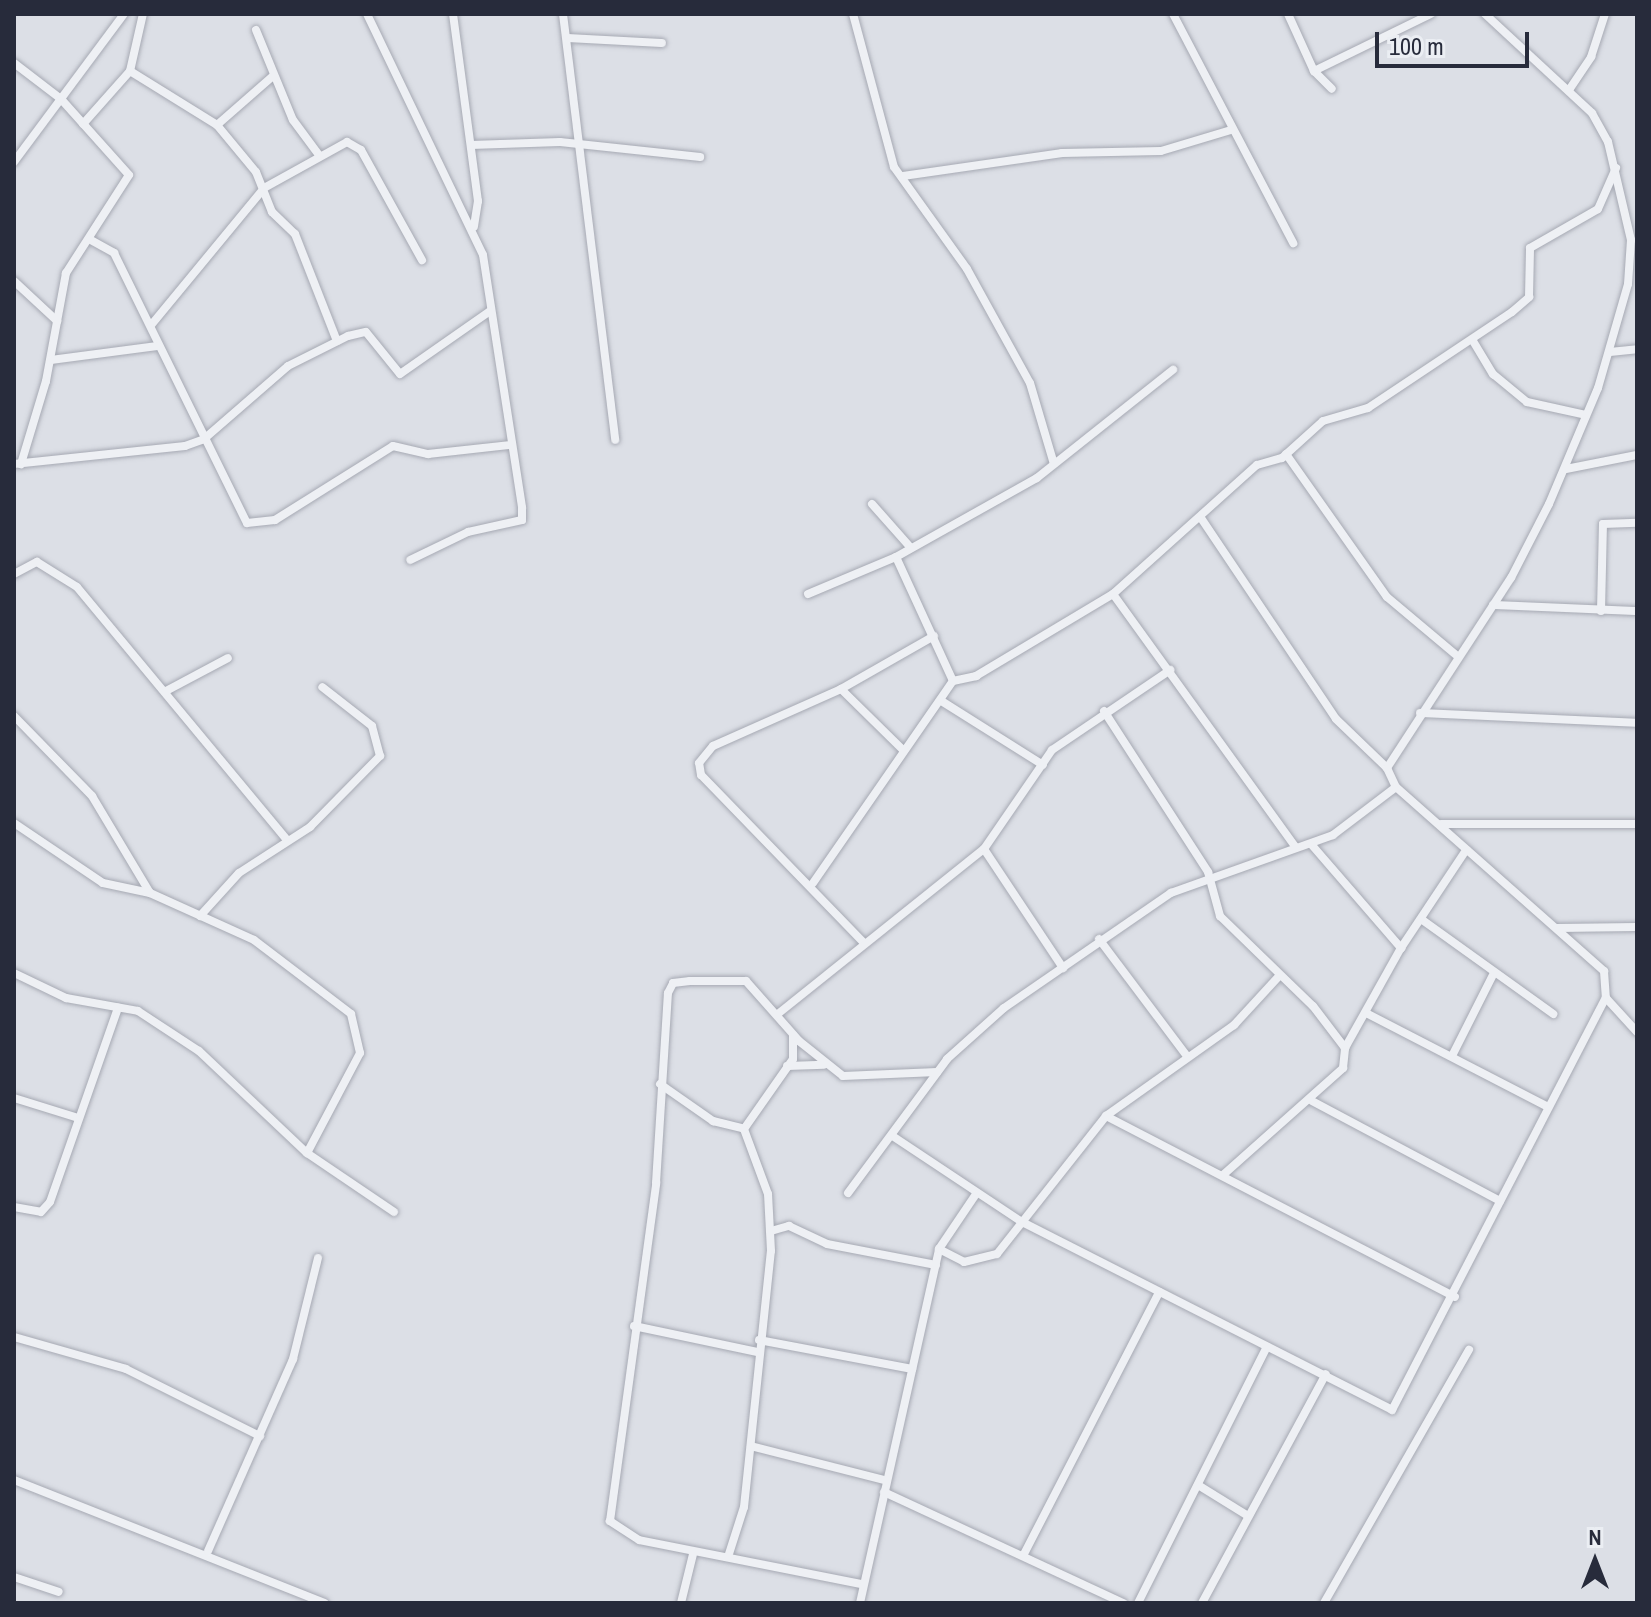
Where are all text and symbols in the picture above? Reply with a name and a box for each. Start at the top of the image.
scale bar [1379,16,1533,66]
text: 100 m [1389,30,1444,62]
north arrow [1555,1521,1635,1601]
text: N [1588,1522,1602,1552]

